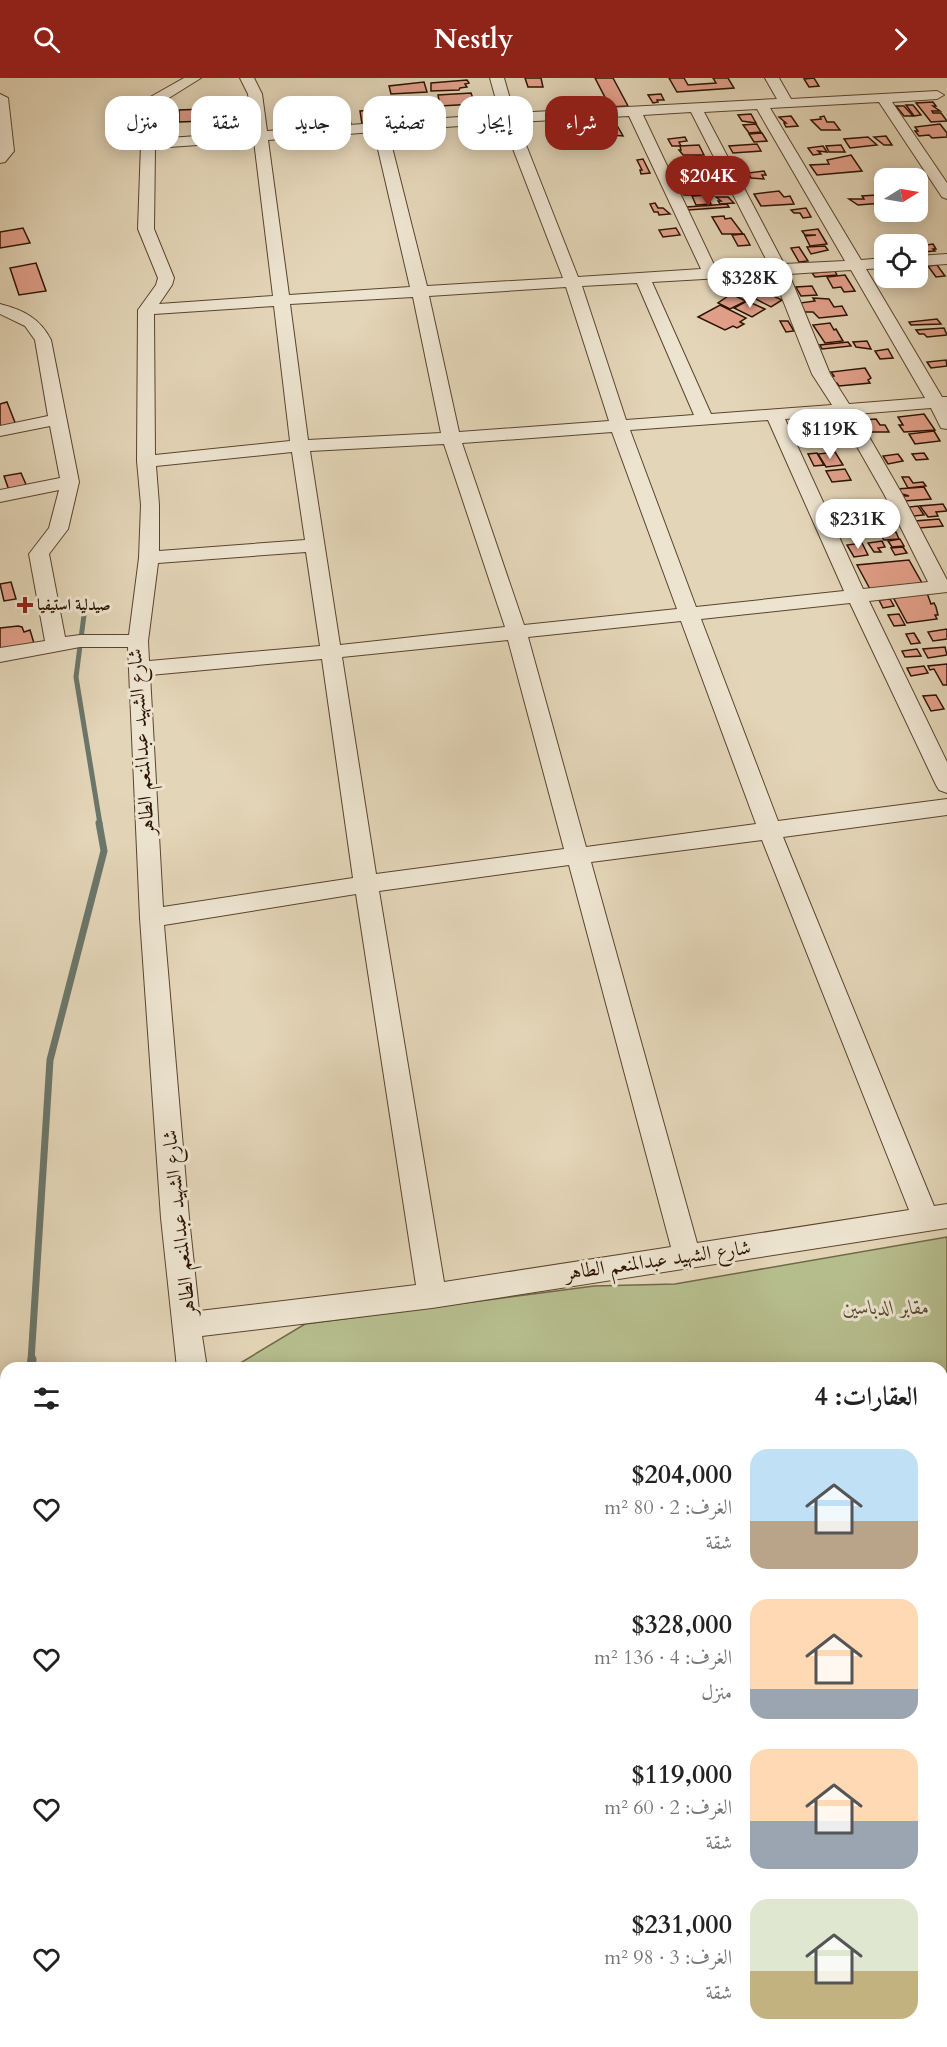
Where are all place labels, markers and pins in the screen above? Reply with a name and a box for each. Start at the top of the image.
pin: $204K [666,156,750,207]
pin: $328K [708,258,792,309]
pin: $119K [788,409,872,460]
pin: $231K [816,499,900,550]
place label: صيدلية استيفيا [37,594,111,616]
marker: صيدلية استيفيا [18,598,32,612]

